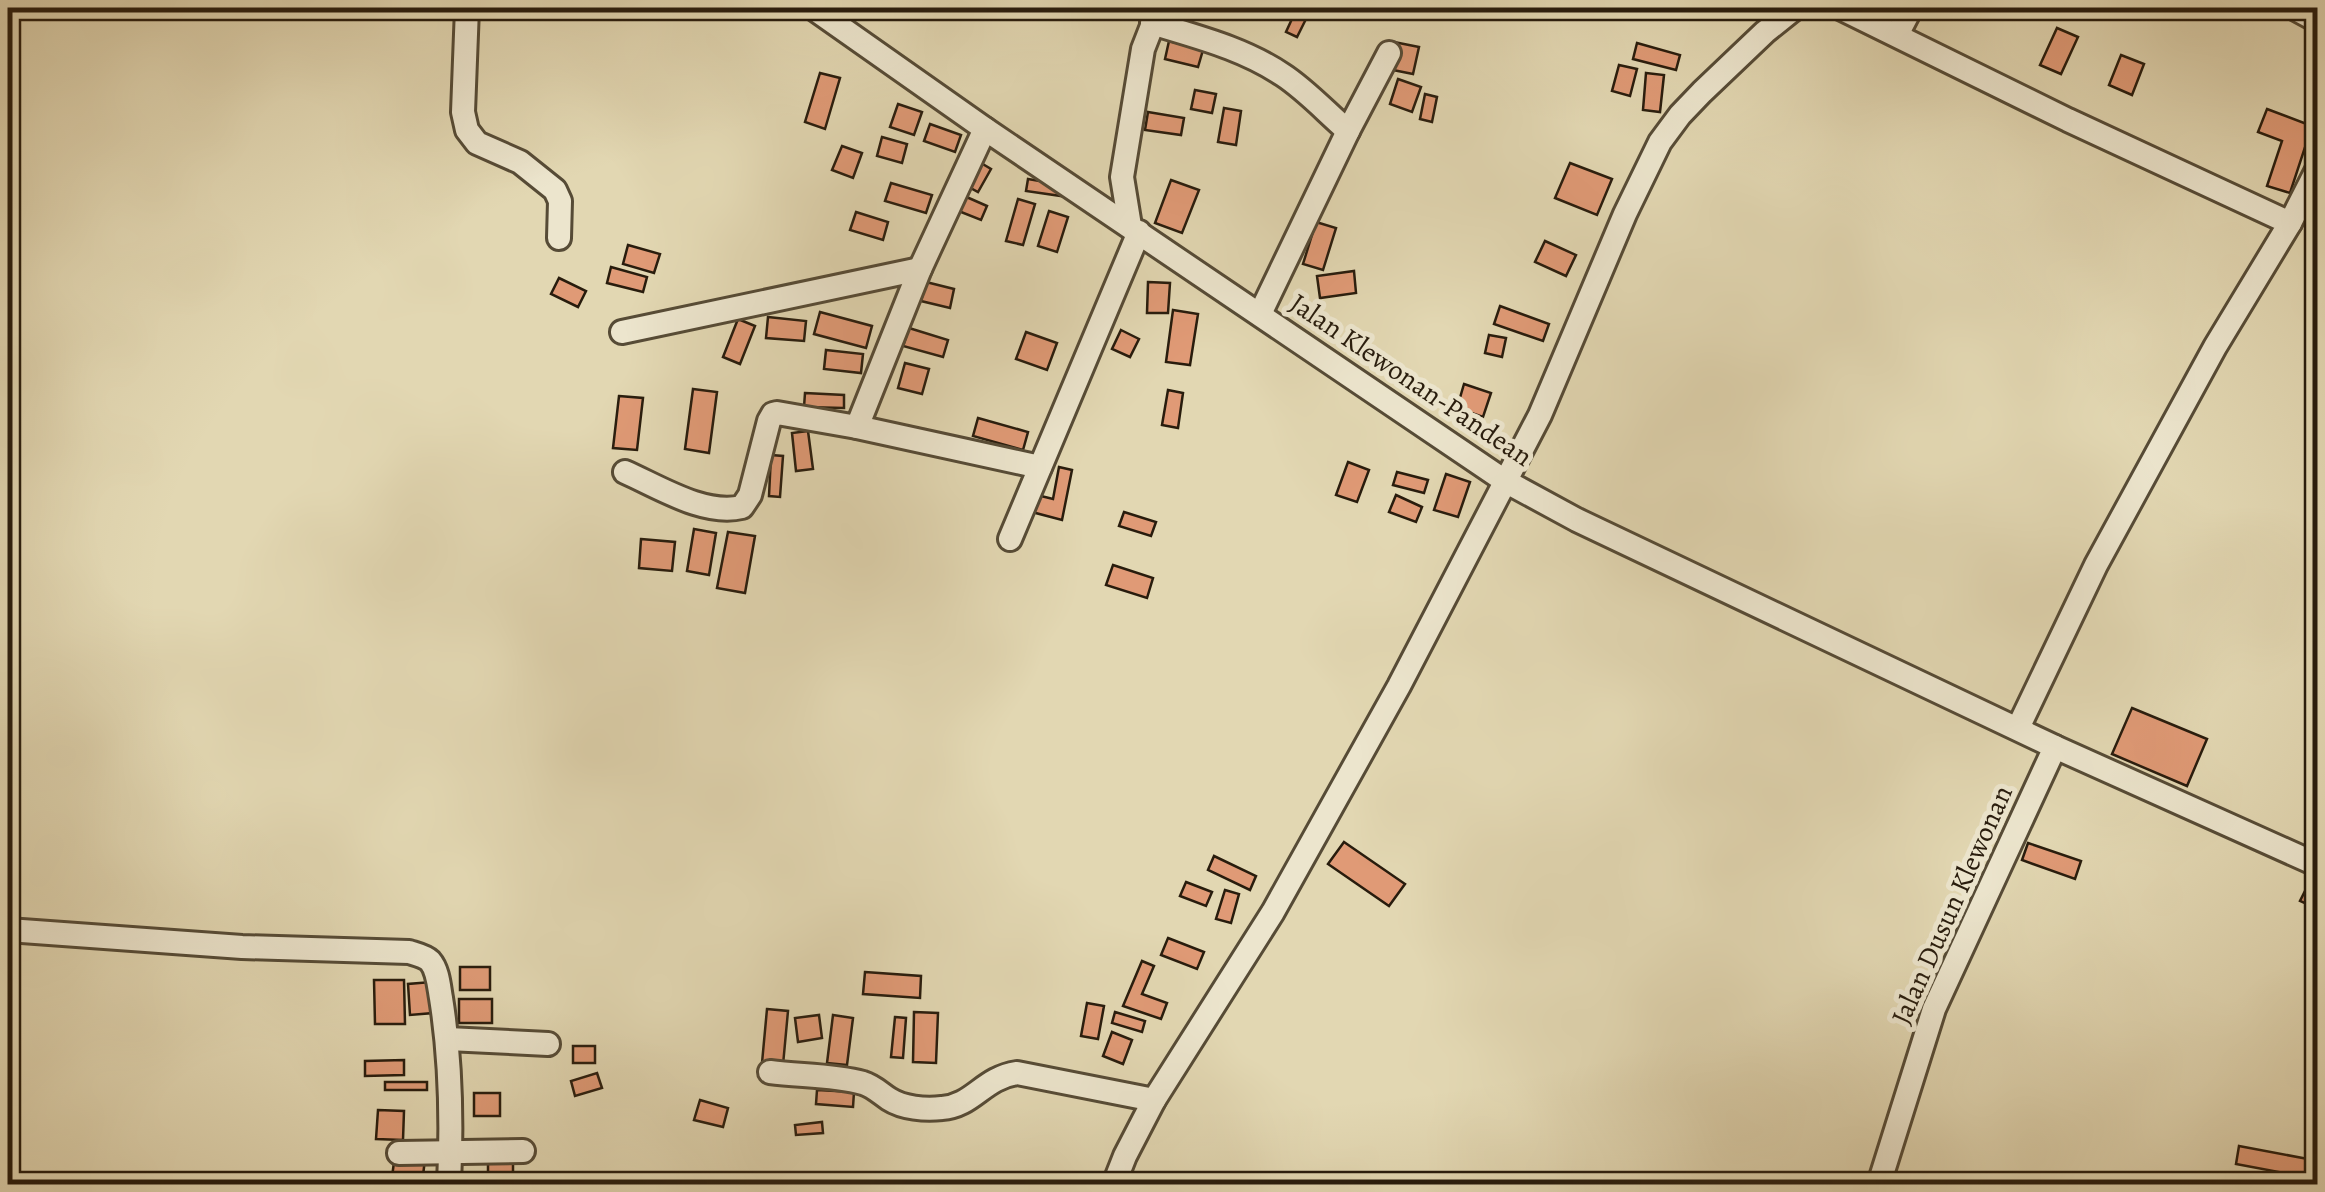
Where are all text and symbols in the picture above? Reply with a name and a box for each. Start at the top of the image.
street label: Jalan Klewonan-Pandean [1282,285,1540,475]
street label: Jalan Dusun Klewonan [1882,779,2022,1031]

